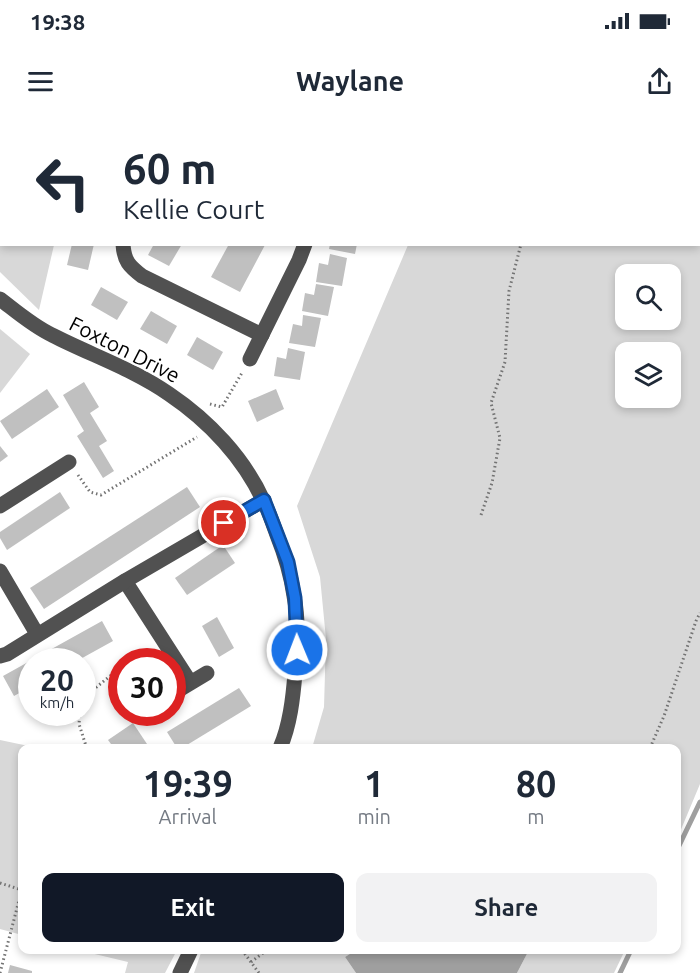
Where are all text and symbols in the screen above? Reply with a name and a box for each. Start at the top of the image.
text: 19:38 [30,9,85,34]
icon: menu [24,65,57,98]
icon: share [643,65,676,98]
text: Waylane [296,66,404,96]
icon: left [24,144,102,222]
text: 60 m [123,145,217,192]
text: Kellie Court [123,194,264,224]
map controls [615,264,681,408]
button: search [615,264,681,330]
street label: Foxton Drive [66,311,184,387]
button: layers [615,342,681,408]
pin [198,497,249,548]
icon: arrive [207,506,240,539]
position arrow [265,618,329,682]
speed limit sign: 30 [108,648,186,726]
text: 20 [40,663,74,697]
text: km/h [40,694,74,711]
text: 19:39 [143,763,233,804]
text: 1 [364,763,384,804]
text: 80 [516,763,556,804]
text: Arrival [159,805,217,828]
text: min [357,805,391,828]
text: m [527,805,545,828]
button: Exit [42,873,344,942]
button: Share [356,873,657,942]

